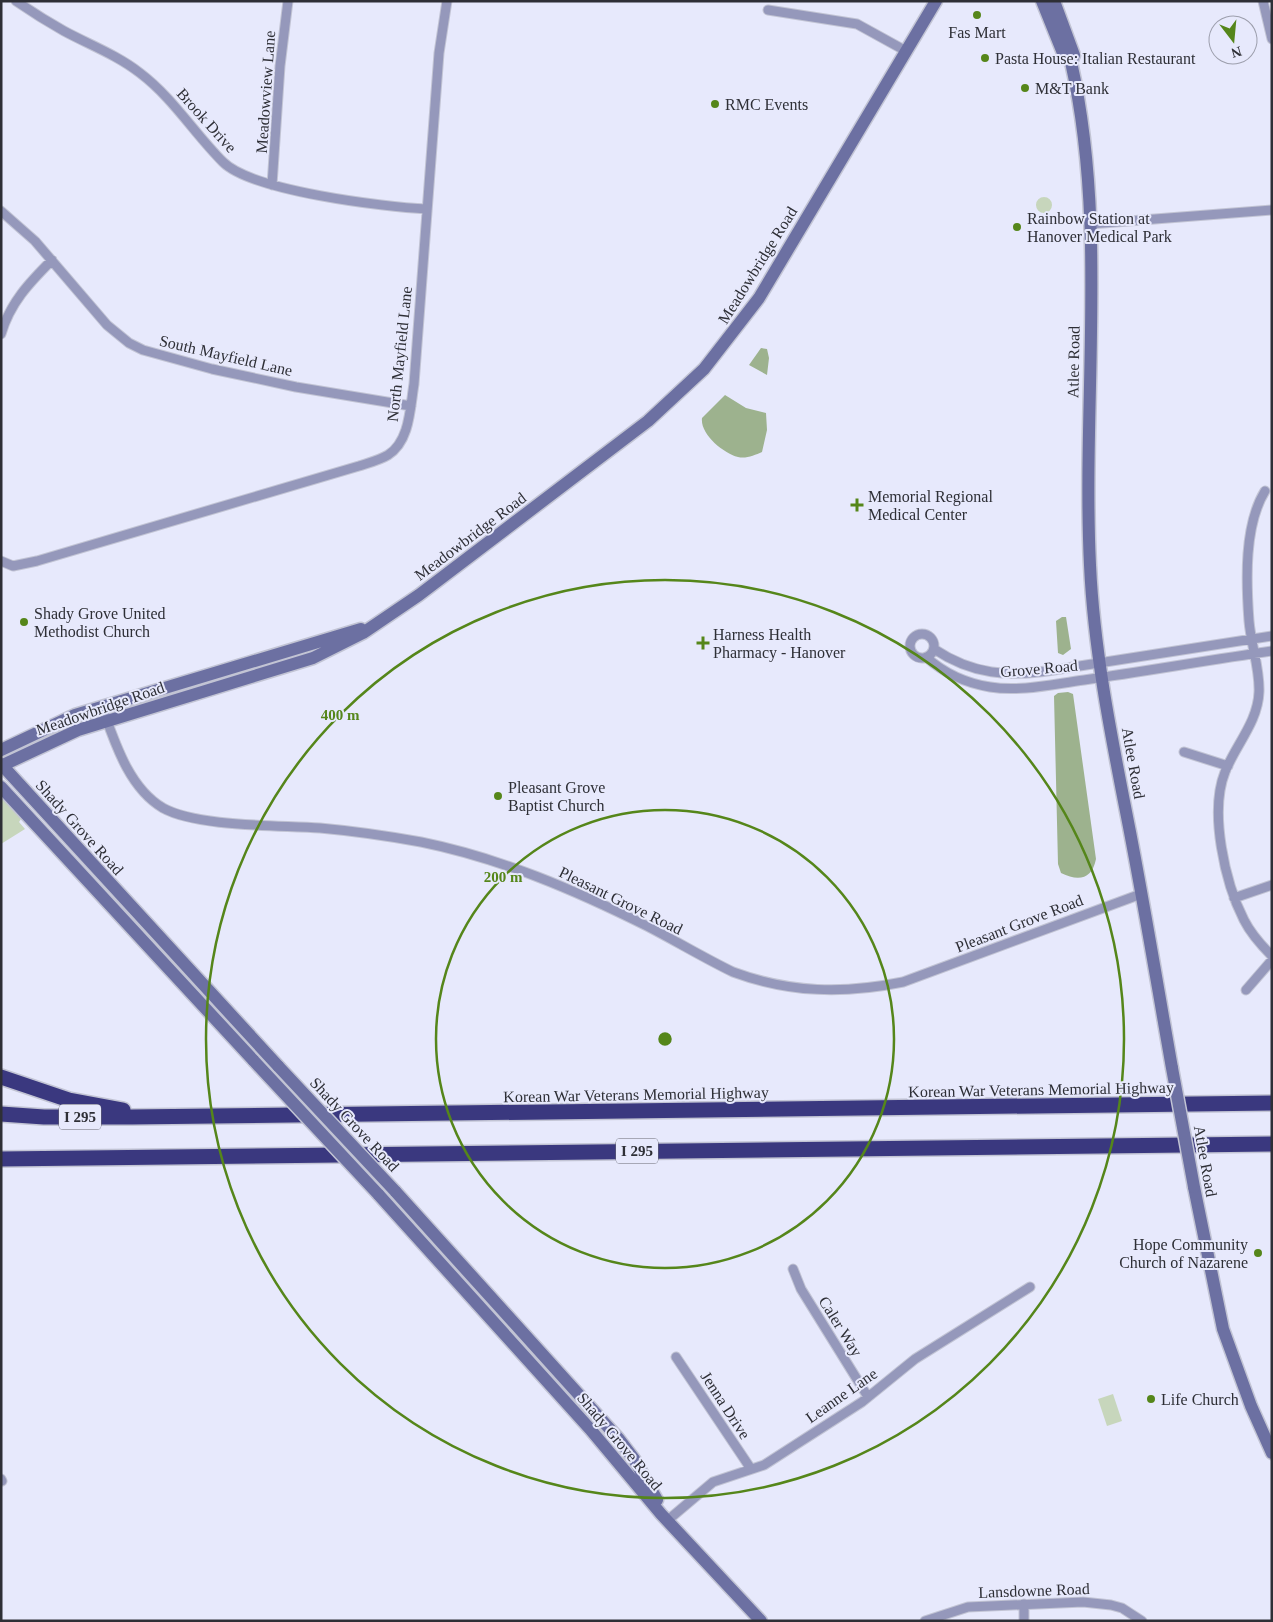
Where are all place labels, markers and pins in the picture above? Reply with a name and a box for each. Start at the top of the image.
marker: Fas Mart [971,9,983,21]
place label: Fas Mart [948,24,1006,41]
place label: Pasta House: Italian Restaurant [995,50,1196,67]
marker: Pasta House: Italian Restaurant [979,52,991,64]
place label: M&T Bank [1035,80,1109,97]
marker: M&T Bank [1019,82,1031,94]
place label: RMC Events [725,96,808,113]
marker: RMC Events [709,98,721,110]
place label: Rainbow Station at Hanover Medical Park [1027,210,1172,245]
marker: Rainbow Station at Hanover Medical Park [1011,221,1023,233]
place label: Memorial Regional Medical Center [868,488,993,523]
marker: Memorial Regional Medical Center [850,498,864,512]
place label: Shady Grove United Methodist Church [34,605,166,640]
marker: Shady Grove United Methodist Church [18,616,30,628]
place label: Harness Health Pharmacy - Hanover [713,626,846,662]
marker: Harness Health Pharmacy - Hanover [697,637,709,649]
place label: Pleasant Grove Baptist Church [508,779,605,815]
marker: Pleasant Grove Baptist Church [492,790,504,802]
centre of rings [656,1030,674,1048]
place label: Hope Community Church of Nazarene [1119,1236,1248,1271]
marker: Hope Community Church of Nazarene [1252,1247,1264,1259]
place label: Life Church [1161,1391,1239,1408]
marker: Life Church [1145,1393,1157,1405]

